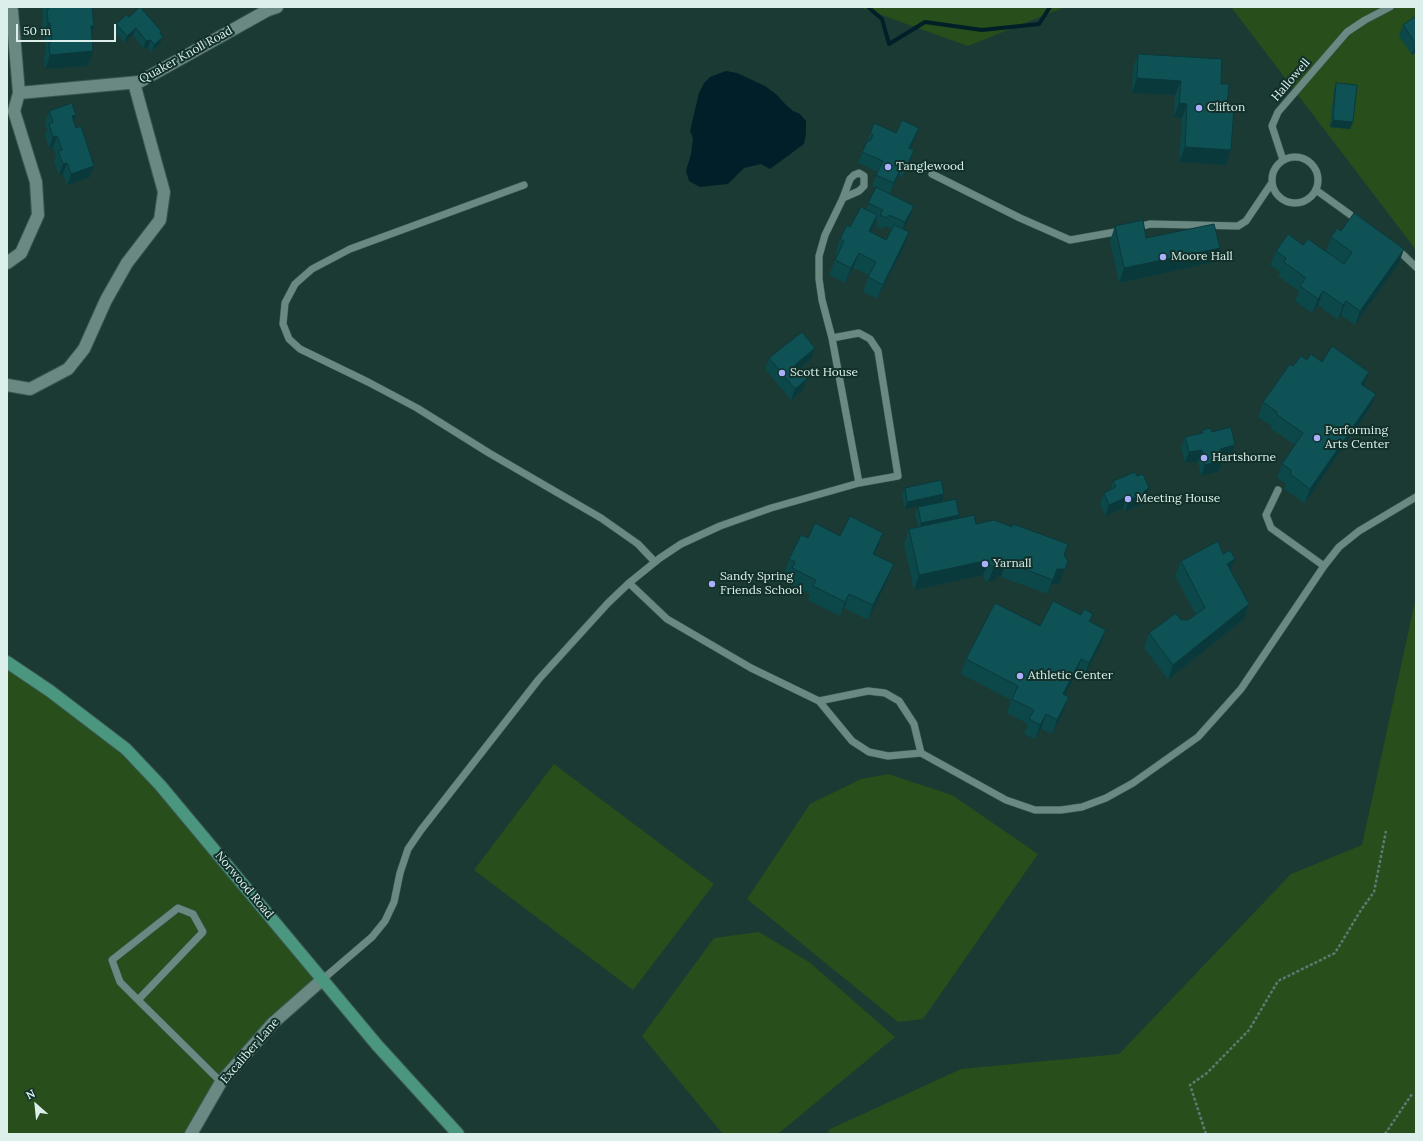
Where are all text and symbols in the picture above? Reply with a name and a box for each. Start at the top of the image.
scale bar [18,16,118,42]
text: 50 m [23,23,51,38]
street label: Quaker Knoll Road [137,23,235,87]
street label: Hallowell [1269,56,1313,104]
place label: Clifton [1207,101,1245,115]
marker: Clifton [1194,103,1204,113]
place label: Tanglewood [896,160,964,174]
marker: Tanglewood [883,162,893,172]
place label: Moore Hall [1171,250,1233,264]
marker: Moore Hall [1158,252,1168,262]
place label: Scott House [790,366,858,380]
marker: Scott House [777,368,787,378]
place label: Performing Arts Center [1325,424,1390,452]
marker: Performing Arts Center [1312,433,1322,443]
place label: Hartshorne [1212,451,1276,465]
marker: Hartshorne [1199,453,1209,463]
place label: Meeting House [1136,492,1220,506]
marker: Meeting House [1123,494,1133,504]
place label: Yarnall [993,557,1031,571]
marker: Yarnall [980,559,990,569]
place label: Sandy Spring Friends School [720,570,802,598]
marker: Sandy Spring Friends School [707,579,717,589]
place label: Athletic Center [1028,669,1113,683]
marker: Athletic Center [1015,671,1025,681]
street label: Norwood Road [212,849,276,921]
street label: Excaliber Lane [218,1015,282,1087]
north arrow [16,1085,56,1125]
text: N [24,1086,38,1102]

